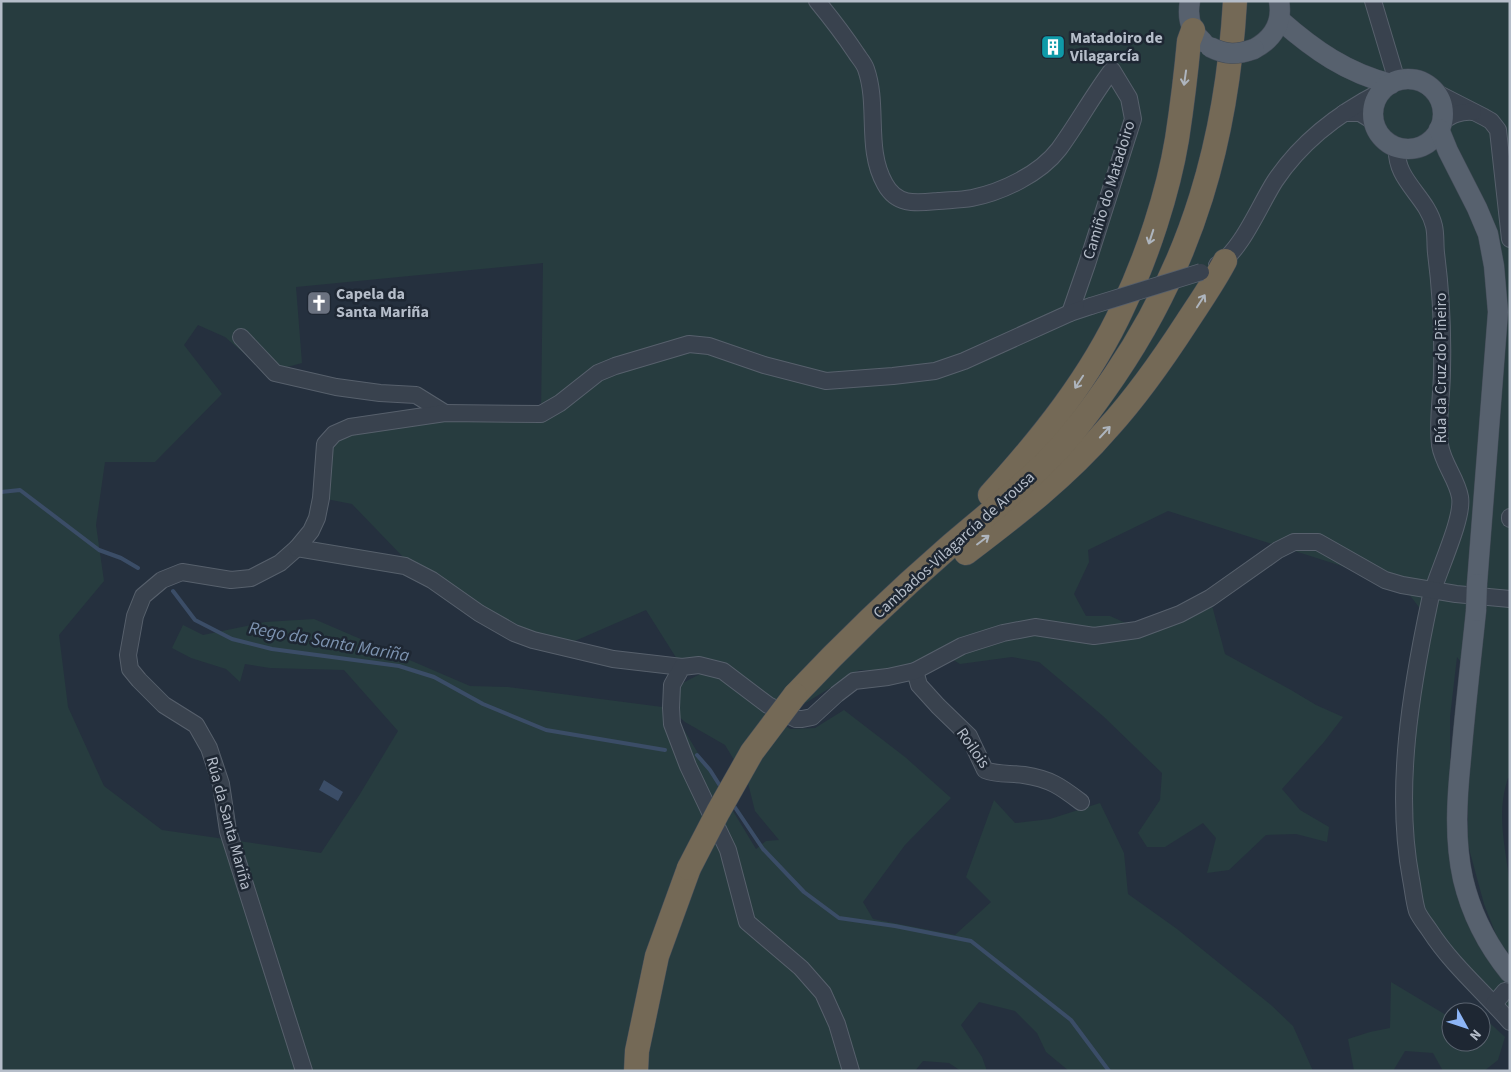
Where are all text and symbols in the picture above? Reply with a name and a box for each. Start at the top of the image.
place label: Matadoiro de Vilagarcía [1069,27,1163,67]
building icon: Matadoiro de Vilagarcía [1040,34,1066,60]
one-way arrow [1180,70,1190,86]
street label: Camiño do Matadoiro [1077,118,1141,262]
one-way arrow [1146,228,1155,244]
place label: Capela da Santa Mariña [336,283,429,323]
church icon: Capela da Santa Mariña [306,290,332,316]
street label: Rúa da Cruz do Piñeiro [1430,292,1452,444]
one-way arrow [1196,295,1206,309]
one-way arrow [1074,375,1084,389]
one-way arrow [1099,426,1111,438]
street label: Cambados-Vilagarcía de Arousa [868,466,1040,624]
one-way arrow [976,534,989,545]
water label: Rego da Santa Mariña [247,616,412,668]
street label: Roilois [951,723,995,773]
street label: Rúa da Santa Mariña [201,754,257,892]
north arrow [1441,1002,1491,1052]
text: N [1465,1025,1486,1045]

